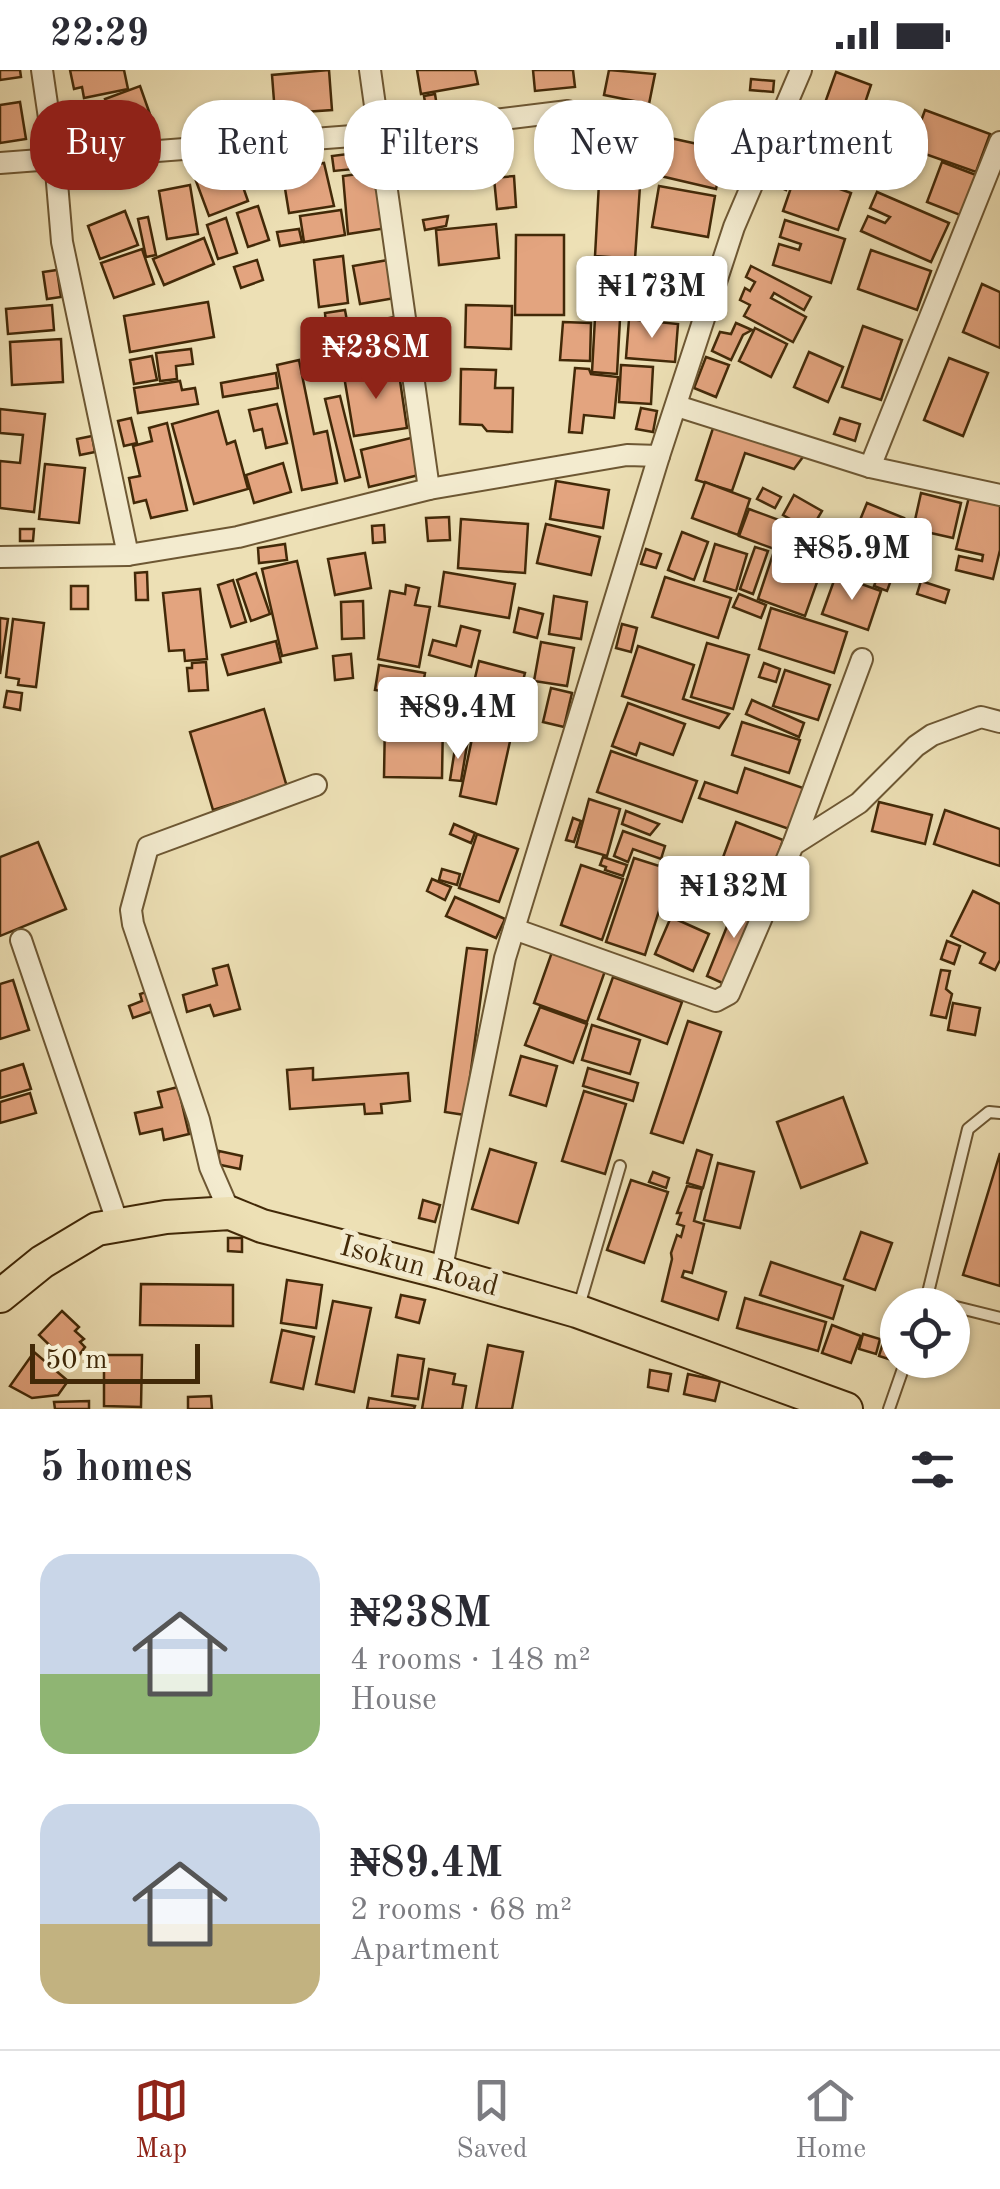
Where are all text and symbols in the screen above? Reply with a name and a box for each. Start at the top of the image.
text: 22:29 [50,16,149,54]
chip: Buy [30,100,161,190]
chip: Rent [181,100,324,190]
chip: Filters [344,100,514,190]
chip: New [534,100,674,190]
chip: Apartment [694,100,928,190]
pin: ₦173M [582,256,722,341]
text: ₦173M [598,272,706,304]
pin: ₦238M [306,317,446,402]
text: ₦238M [322,333,430,365]
pin: ₦85.9M [771,518,933,603]
text: ₦85.9M [794,534,910,566]
pin: ₦89.4M [377,677,539,762]
text: ₦89.4M [400,693,516,725]
pin: ₦132M [664,856,804,941]
text: ₦132M [680,872,788,904]
street label: Isokun Road [337,1231,501,1303]
map controls [880,1288,970,1378]
button: locate [880,1288,970,1378]
scale bar [30,1339,200,1384]
text: 50 m [45,1347,108,1375]
icon: filters [905,1442,960,1497]
text: 5 homes [40,1448,192,1490]
icon: home [120,1594,240,1714]
text: ₦238M [350,1594,491,1636]
text: 4 rooms · 148 m² [350,1645,591,1677]
text: House [350,1685,437,1717]
icon: home [120,1844,240,1964]
text: ₦89.4M [350,1844,503,1886]
text: 2 rooms · 68 m² [350,1895,572,1927]
text: Apartment [350,1935,500,1967]
tab: Map [134,2073,189,2168]
tab: Saved [456,2073,528,2168]
tab: Home [795,2073,866,2168]

